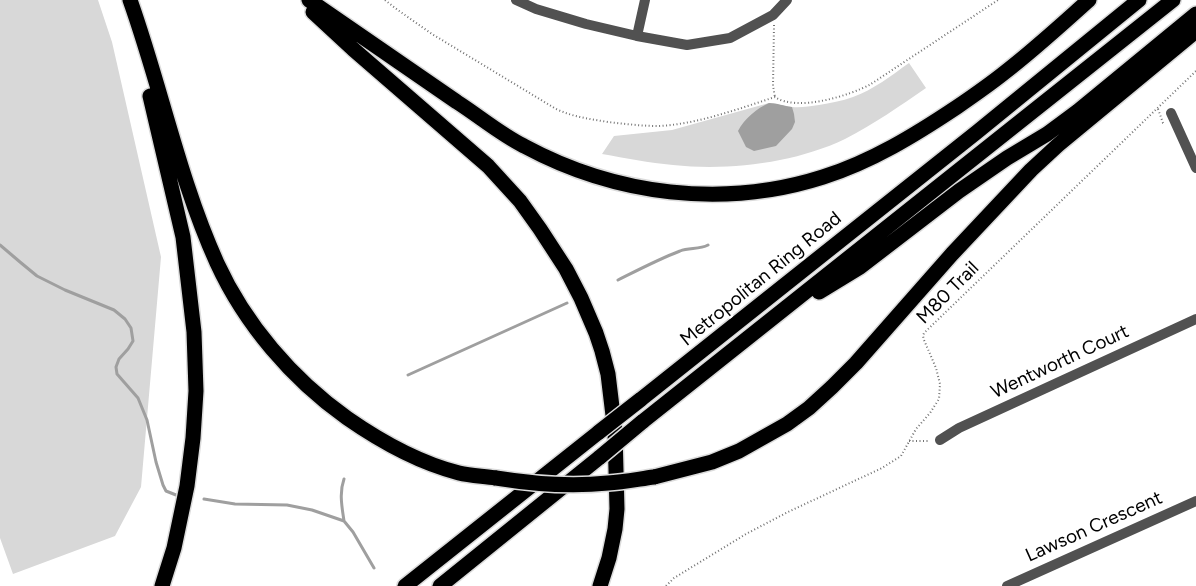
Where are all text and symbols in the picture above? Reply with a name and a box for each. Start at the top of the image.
street label: Metropolitan Ring Road [676,207,846,351]
street label: M80 Trail [912,257,984,329]
street label: Wentworth Court [988,320,1132,404]
street label: Lawson Crescent [1022,487,1166,567]

